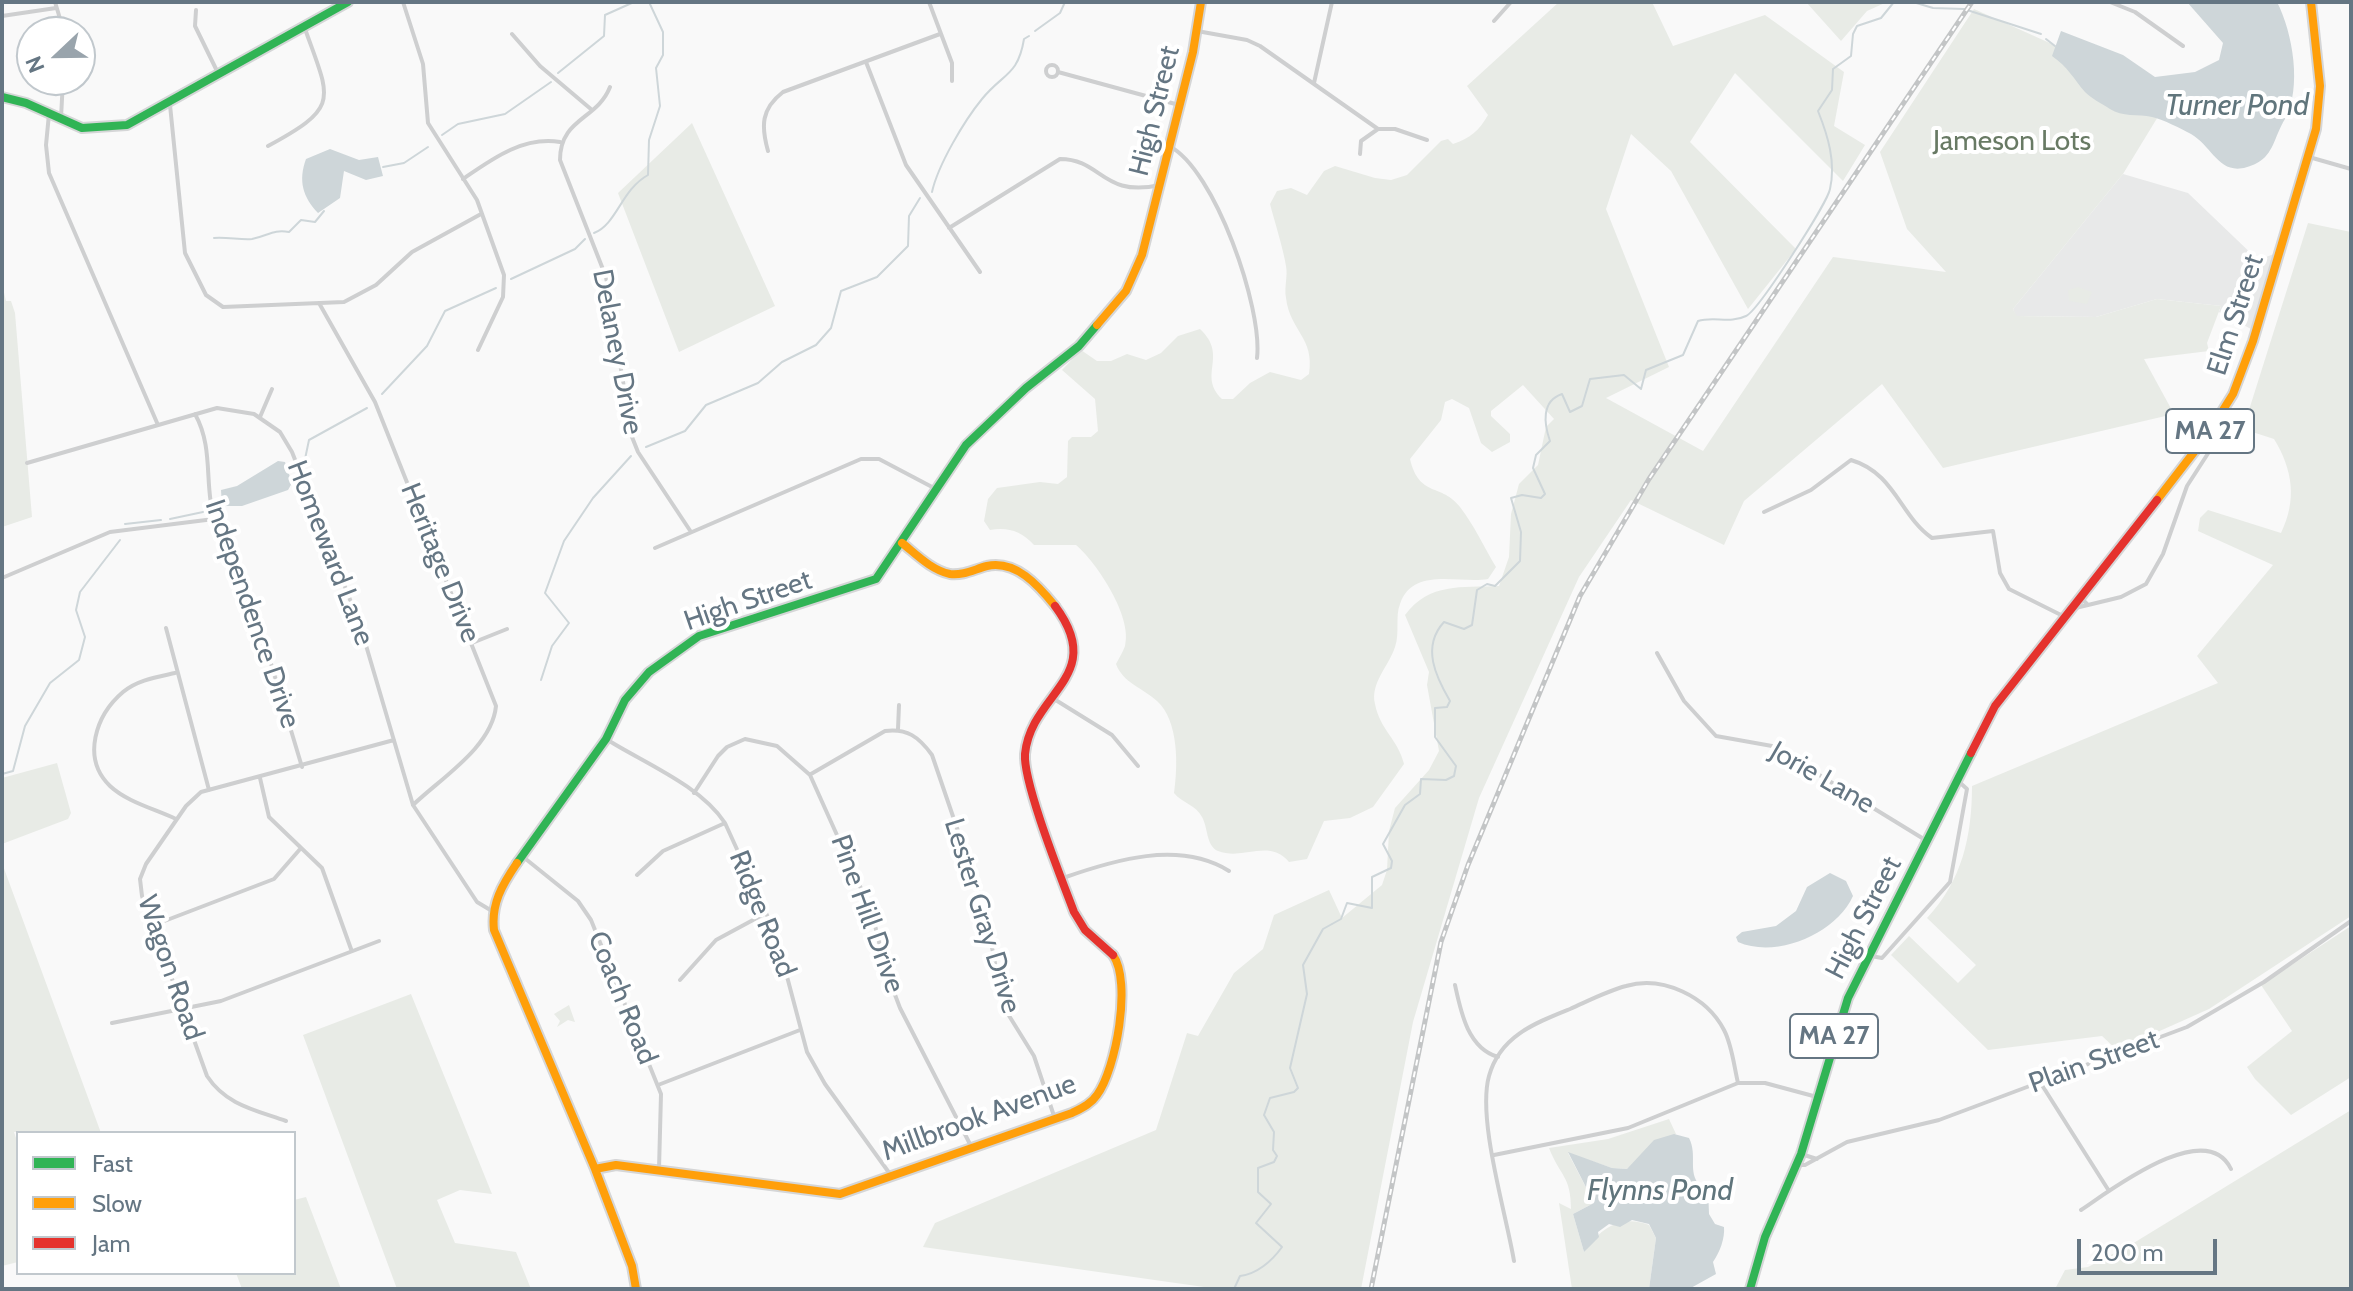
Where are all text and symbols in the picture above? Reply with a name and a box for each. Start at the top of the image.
north arrow [16,16,96,96]
street label: High Street [1123,42,1187,180]
text: N [20,52,51,77]
water label: Turner Pond [2165,88,2309,124]
park label: Jameson Lots [1933,125,2091,159]
street label: Elm Street [2201,250,2271,380]
street label: Delaney Drive [585,267,649,437]
road number: MA 27 [2166,409,2254,453]
street label: Homeward Lane [279,456,381,650]
street label: Heritage Drive [393,478,487,648]
street label: Independence Drive [197,495,307,733]
street label: High Street [680,563,816,639]
street label: Jorie Lane [1764,735,1880,821]
street label: Lester Gray Drive [936,815,1028,1017]
street label: Pine Hill Drive [823,830,911,998]
street label: Ridge Road [721,846,803,982]
street label: High Street [1819,851,1909,985]
street label: Wagon Road [130,891,210,1045]
street label: Coach Road [580,927,664,1069]
road number: MA 27 [1790,1014,1878,1058]
street label: Plain Street [2024,1023,2164,1101]
street label: Millbrook Avenue [877,1067,1081,1169]
legend [16,1131,296,1275]
text: Fast [92,1149,133,1178]
water label: Flynns Pond [1587,1173,1733,1209]
text: Slow [92,1189,142,1218]
scale bar [2081,1223,2221,1273]
text: Jam [92,1229,130,1258]
text: 200 m [2091,1238,2164,1267]

